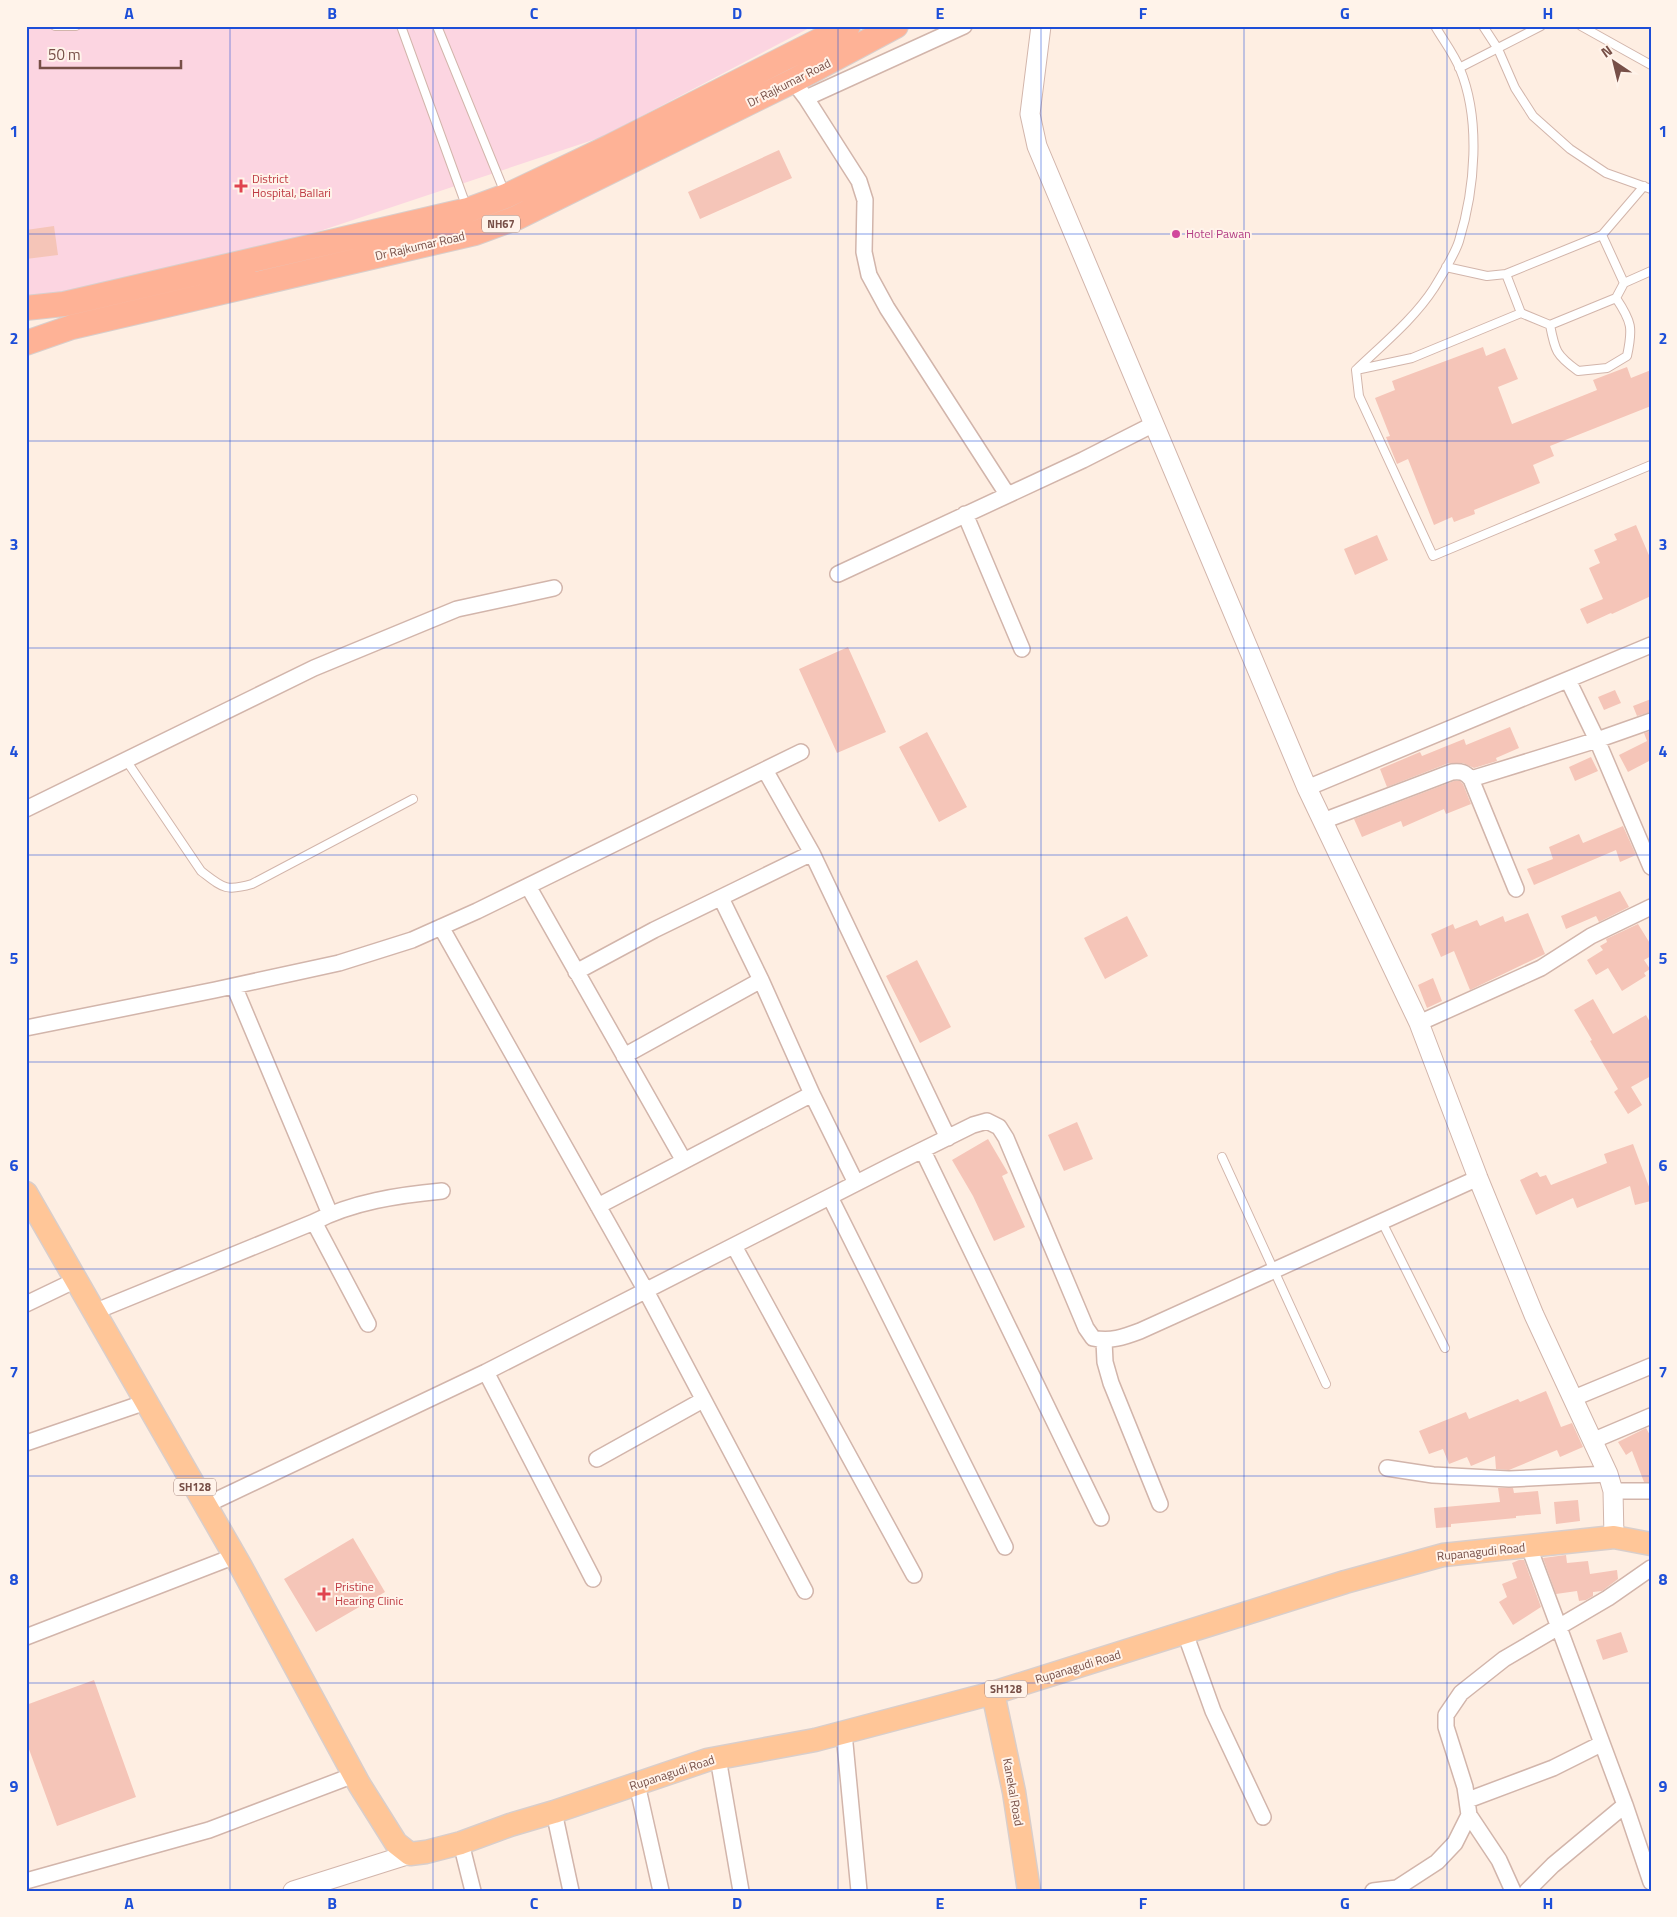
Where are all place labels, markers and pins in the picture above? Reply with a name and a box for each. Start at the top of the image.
place label: District Hospital, Ballari [252,169,331,202]
marker: District Hospital, Ballari [234,179,248,193]
place label: Hotel Pawan [1186,224,1251,243]
marker: Hotel Pawan [1170,228,1182,240]
place label: Pristine Hearing Clinic [335,1577,403,1610]
marker: Pristine Hearing Clinic [317,1587,331,1601]

